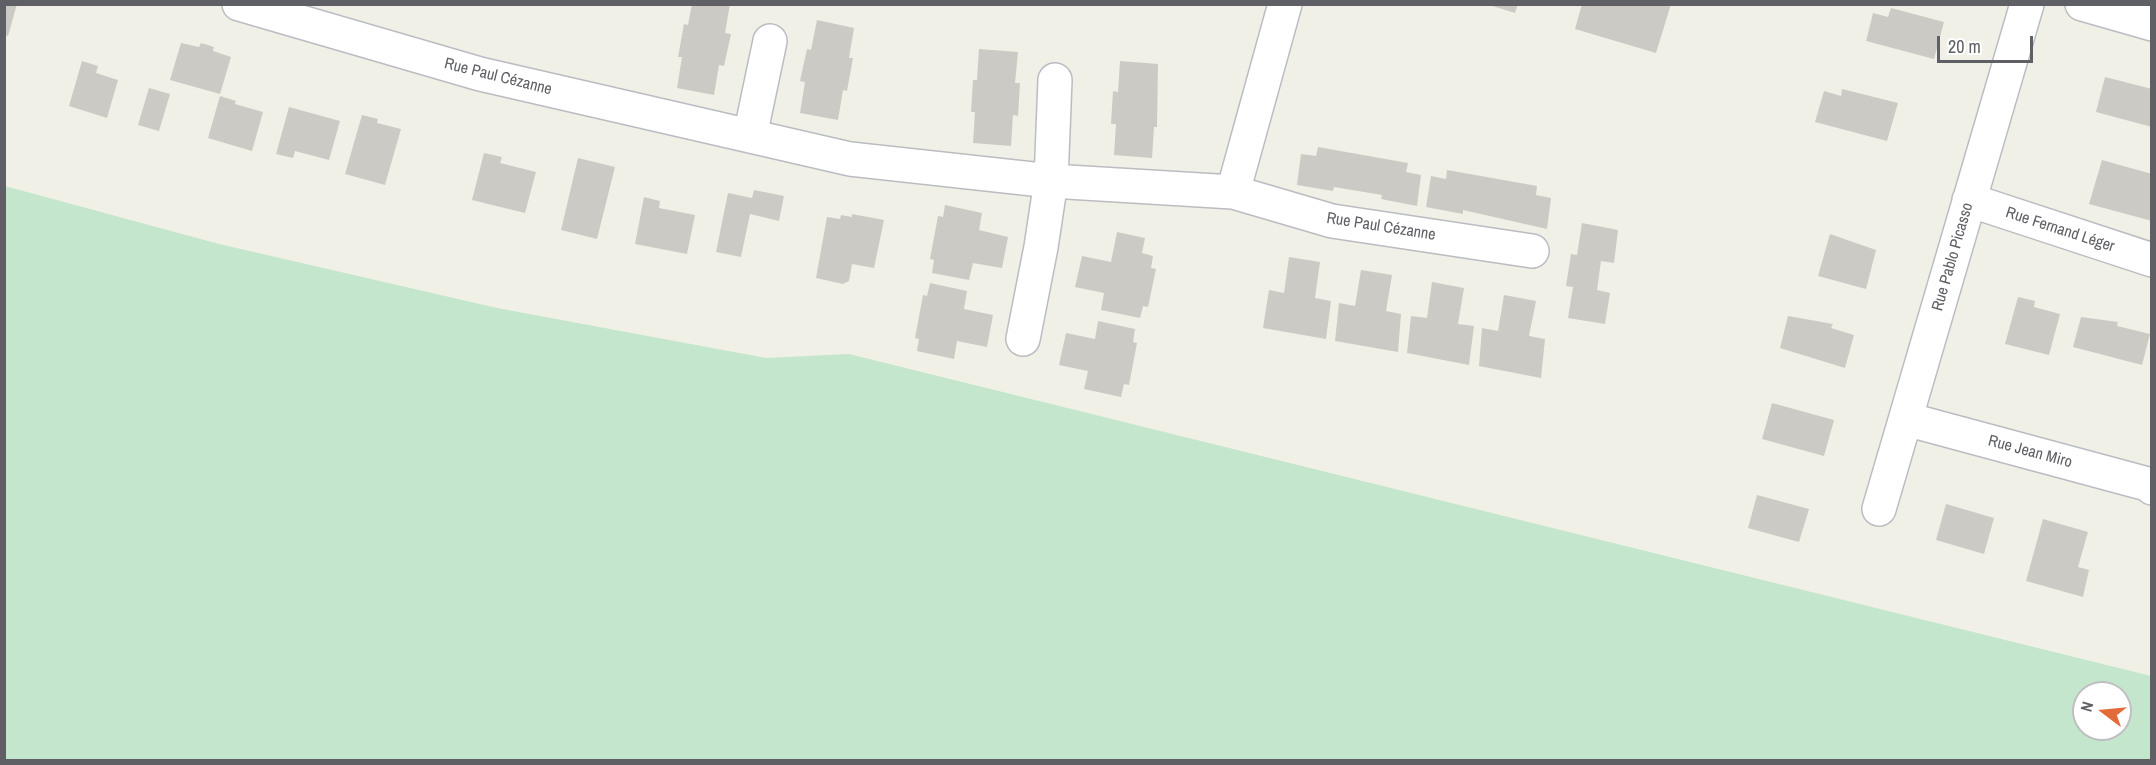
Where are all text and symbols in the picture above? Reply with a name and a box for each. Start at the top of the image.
scale bar [1940,24,2036,62]
text: 20 m [1948,34,1981,59]
street label: Rue Paul Cézanne [442,54,554,100]
street label: Rue Pablo Picasso [1928,201,1978,313]
street label: Rue Fernand Léger [2003,203,2117,257]
street label: Rue Paul Cézanne [1325,209,1437,245]
street label: Rue Jean Miro [1986,432,2074,472]
north arrow [2072,681,2132,741]
text: N [2075,699,2098,714]

